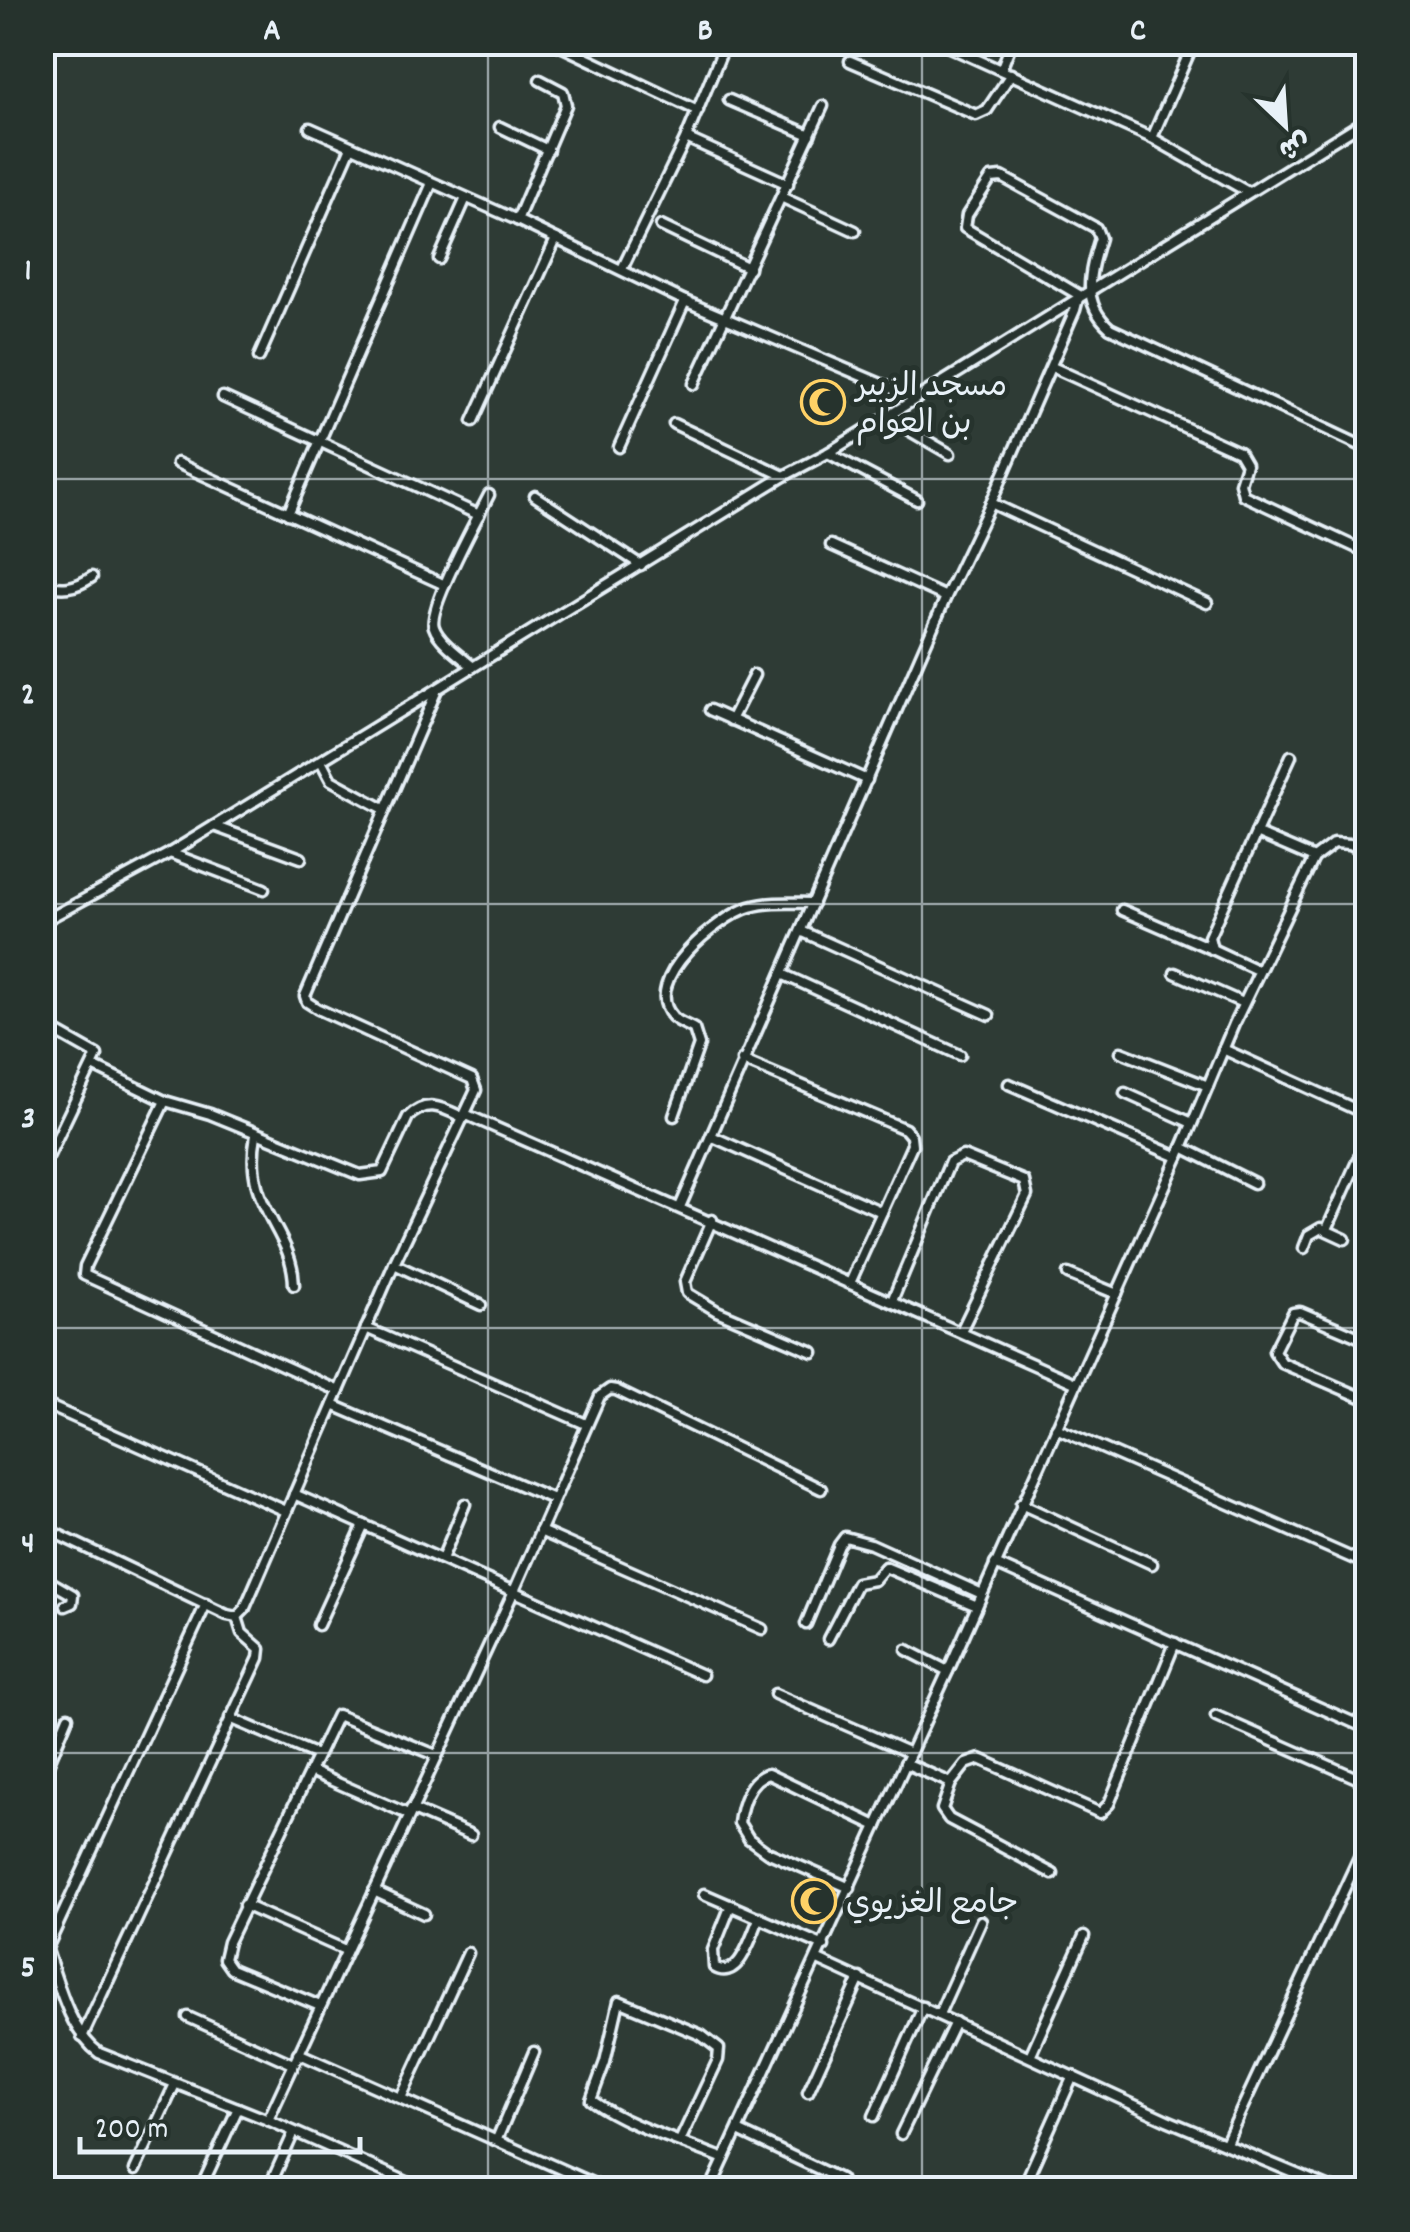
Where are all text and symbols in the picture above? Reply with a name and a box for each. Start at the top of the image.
text: A [263,10,281,56]
text: B [697,10,713,56]
text: C [1130,10,1146,56]
north arrow [1235,75,1335,175]
text: ش [1271,118,1316,168]
text: 1 [24,250,32,296]
place label: مسجد الزبير بن العوام [853,366,1007,449]
mosque icon: مسجد الزبير بن العوام [800,379,846,425]
text: 2 [21,674,35,720]
text: 3 [21,1098,35,1144]
text: 4 [21,1523,35,1569]
mosque icon: جامع الغزيوي [791,1878,837,1924]
place label: جامع الغزيوي [846,1883,1018,1929]
text: 5 [21,1947,35,1993]
scale bar [80,2092,360,2154]
text: 200 m [95,2110,168,2153]

